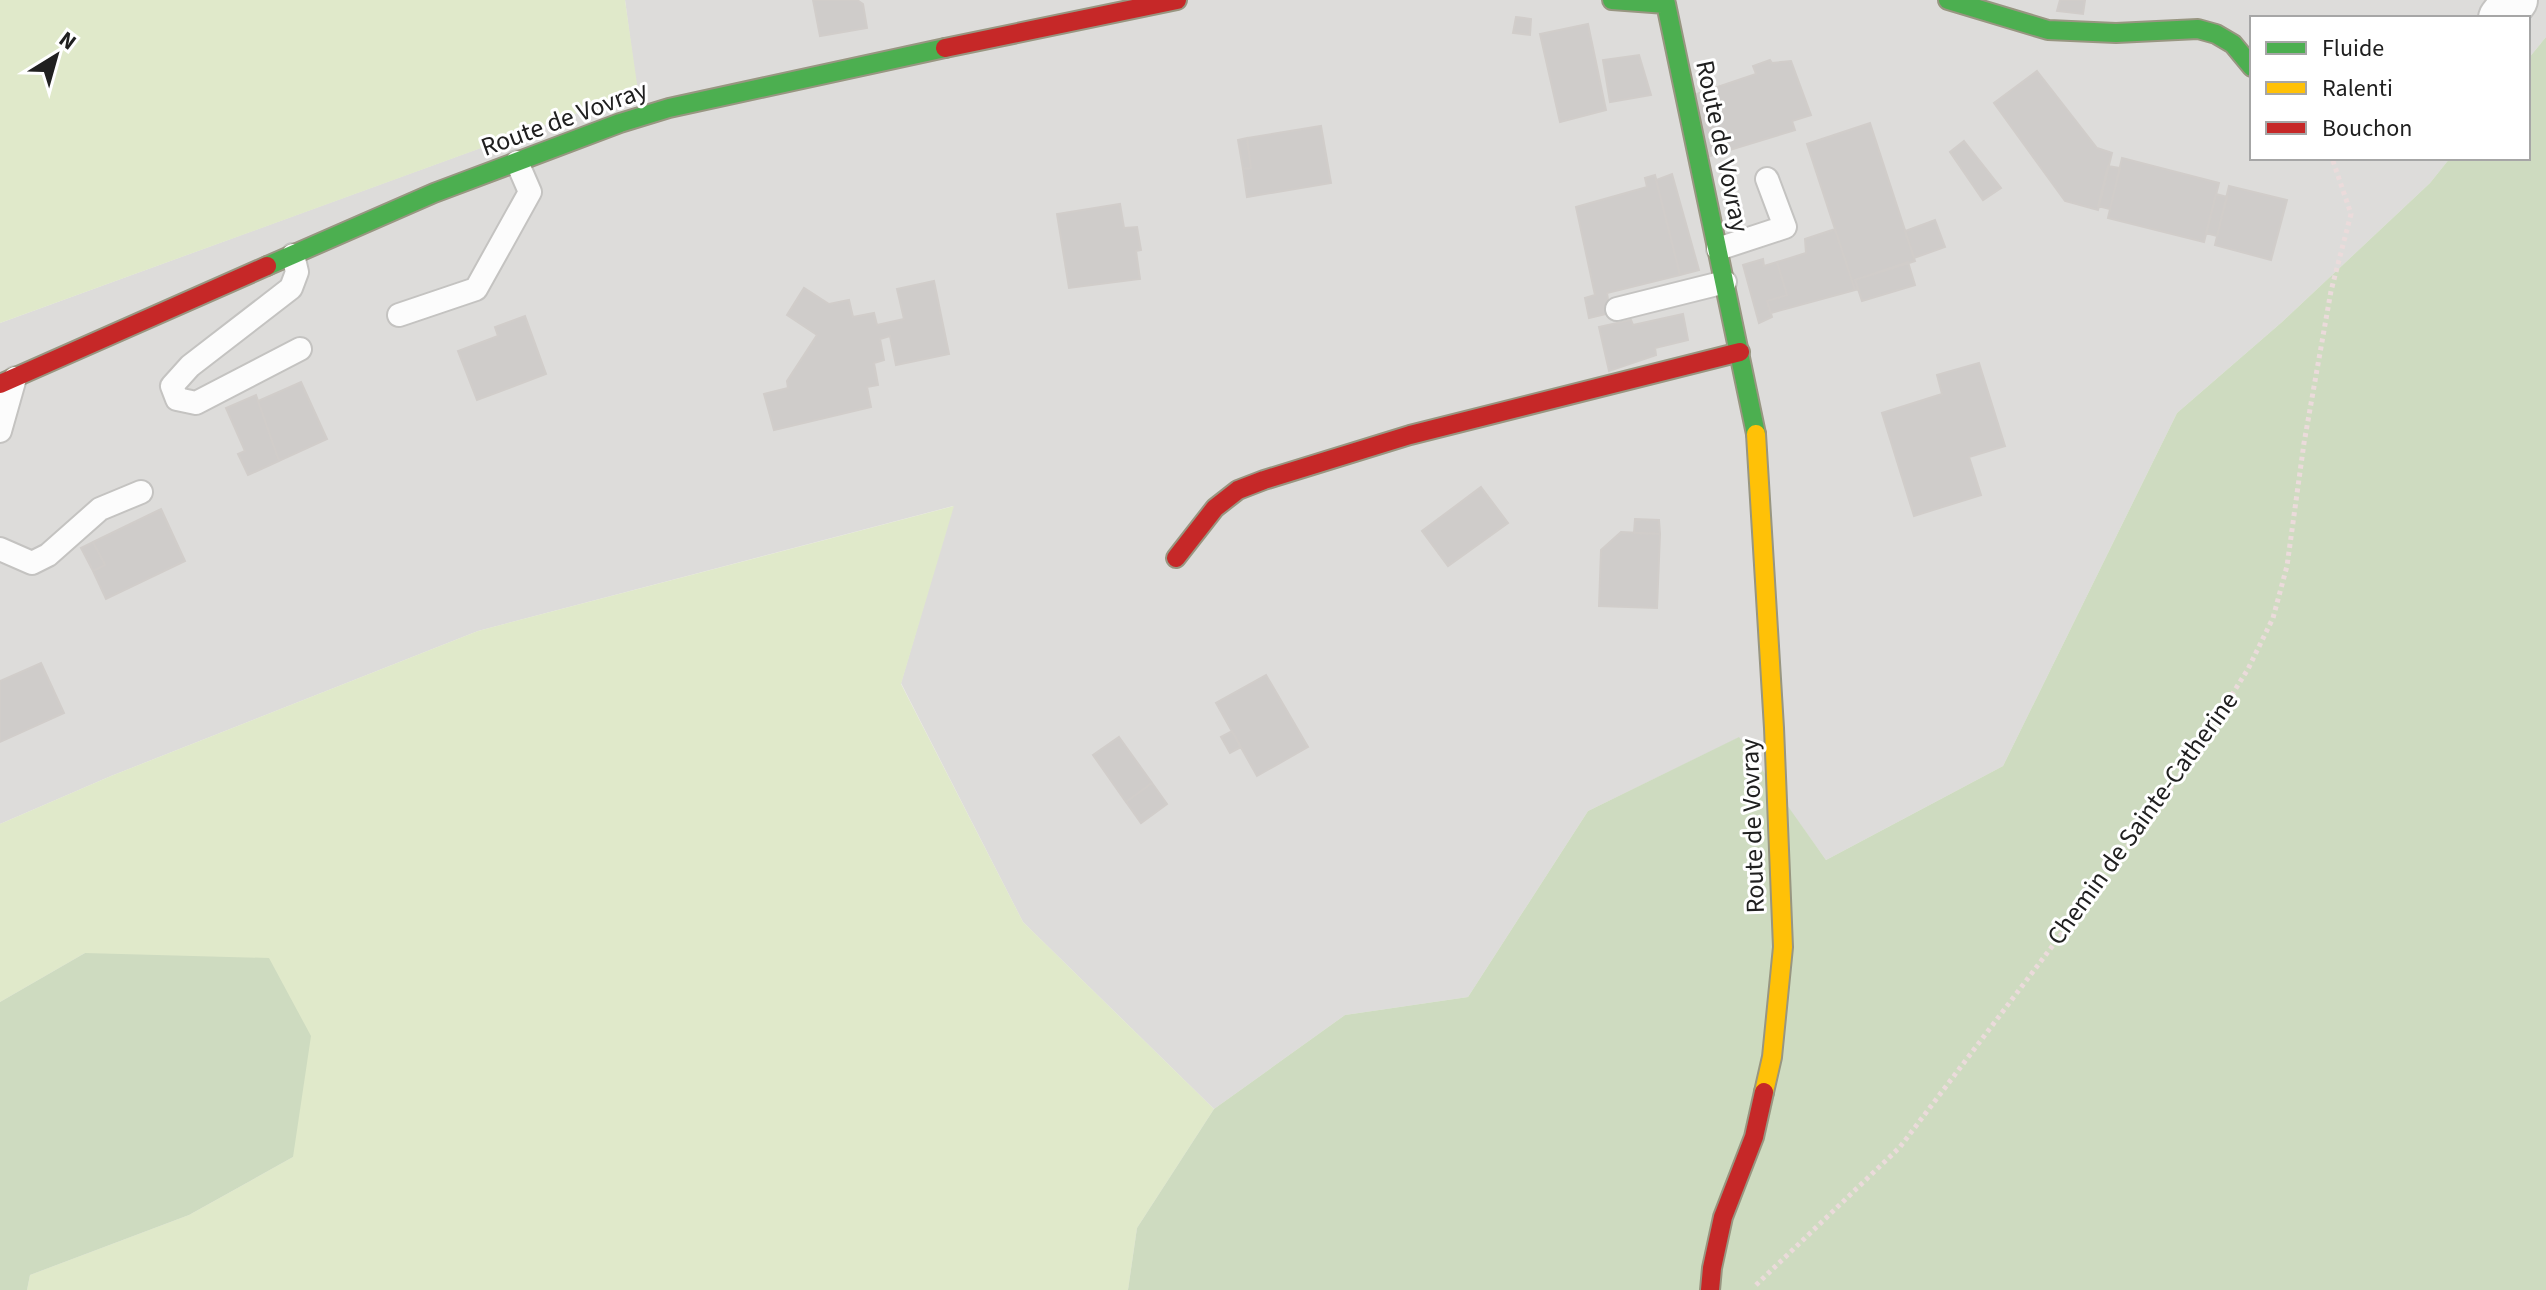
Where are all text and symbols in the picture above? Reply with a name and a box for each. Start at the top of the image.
north arrow [16,16,96,96]
legend [2250,16,2530,160]
text: N [52,24,83,58]
text: Fluide [2322,31,2384,66]
street label: Route de Vovray [1686,57,1759,235]
street label: Route de Vovray [476,71,653,166]
text: Ralenti [2322,71,2393,106]
text: Bouchon [2322,111,2412,146]
street label: Chemin de Sainte-Catherine [2038,684,2247,953]
street label: Route de Vovray [1731,738,1774,914]

